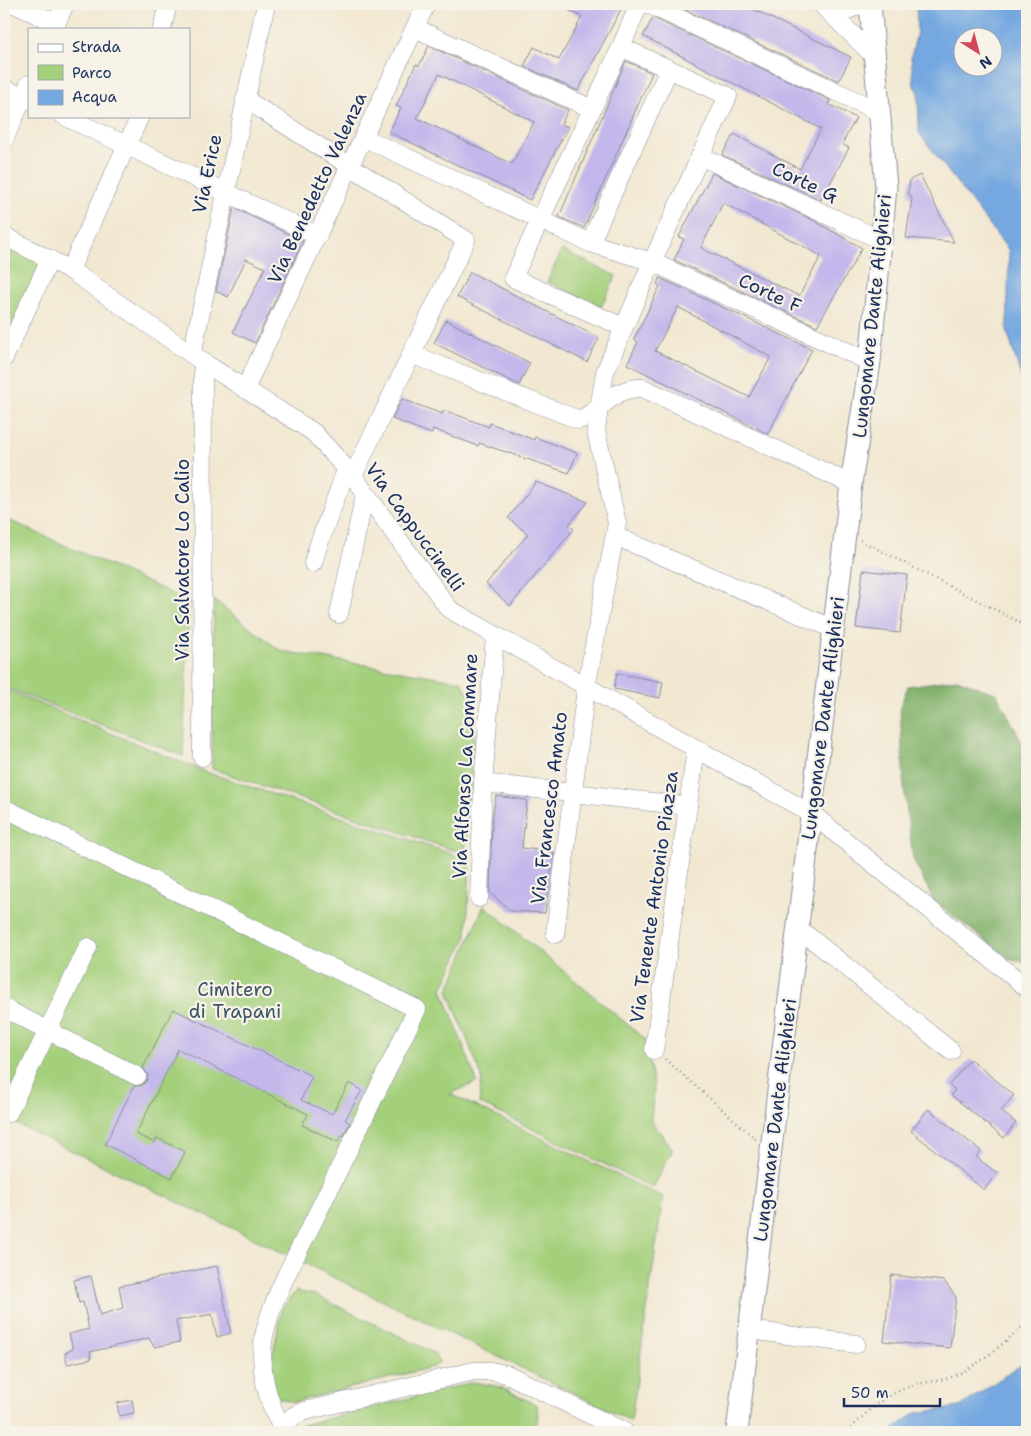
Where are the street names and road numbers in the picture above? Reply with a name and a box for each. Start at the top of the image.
street label: Via Benedetto Valenza [261,88,373,288]
street label: Via Erice [186,132,228,216]
street label: Corte G [768,156,842,208]
street label: Lungomare Dante Alighieri [847,193,897,439]
street label: Corte F [735,268,805,318]
street label: Via Cappuccinelli [360,457,470,597]
street label: Via Salvatore Lo Calio [170,459,195,661]
street label: Lungomare Dante Alighieri [796,595,850,841]
street label: Via Alfonso La Commare [447,653,483,879]
street label: Via Francesco Amato [525,710,573,906]
street label: Via Tenente Antonio Piazza [624,769,684,1025]
street label: Lungomare Dante Alighieri [748,997,802,1243]

